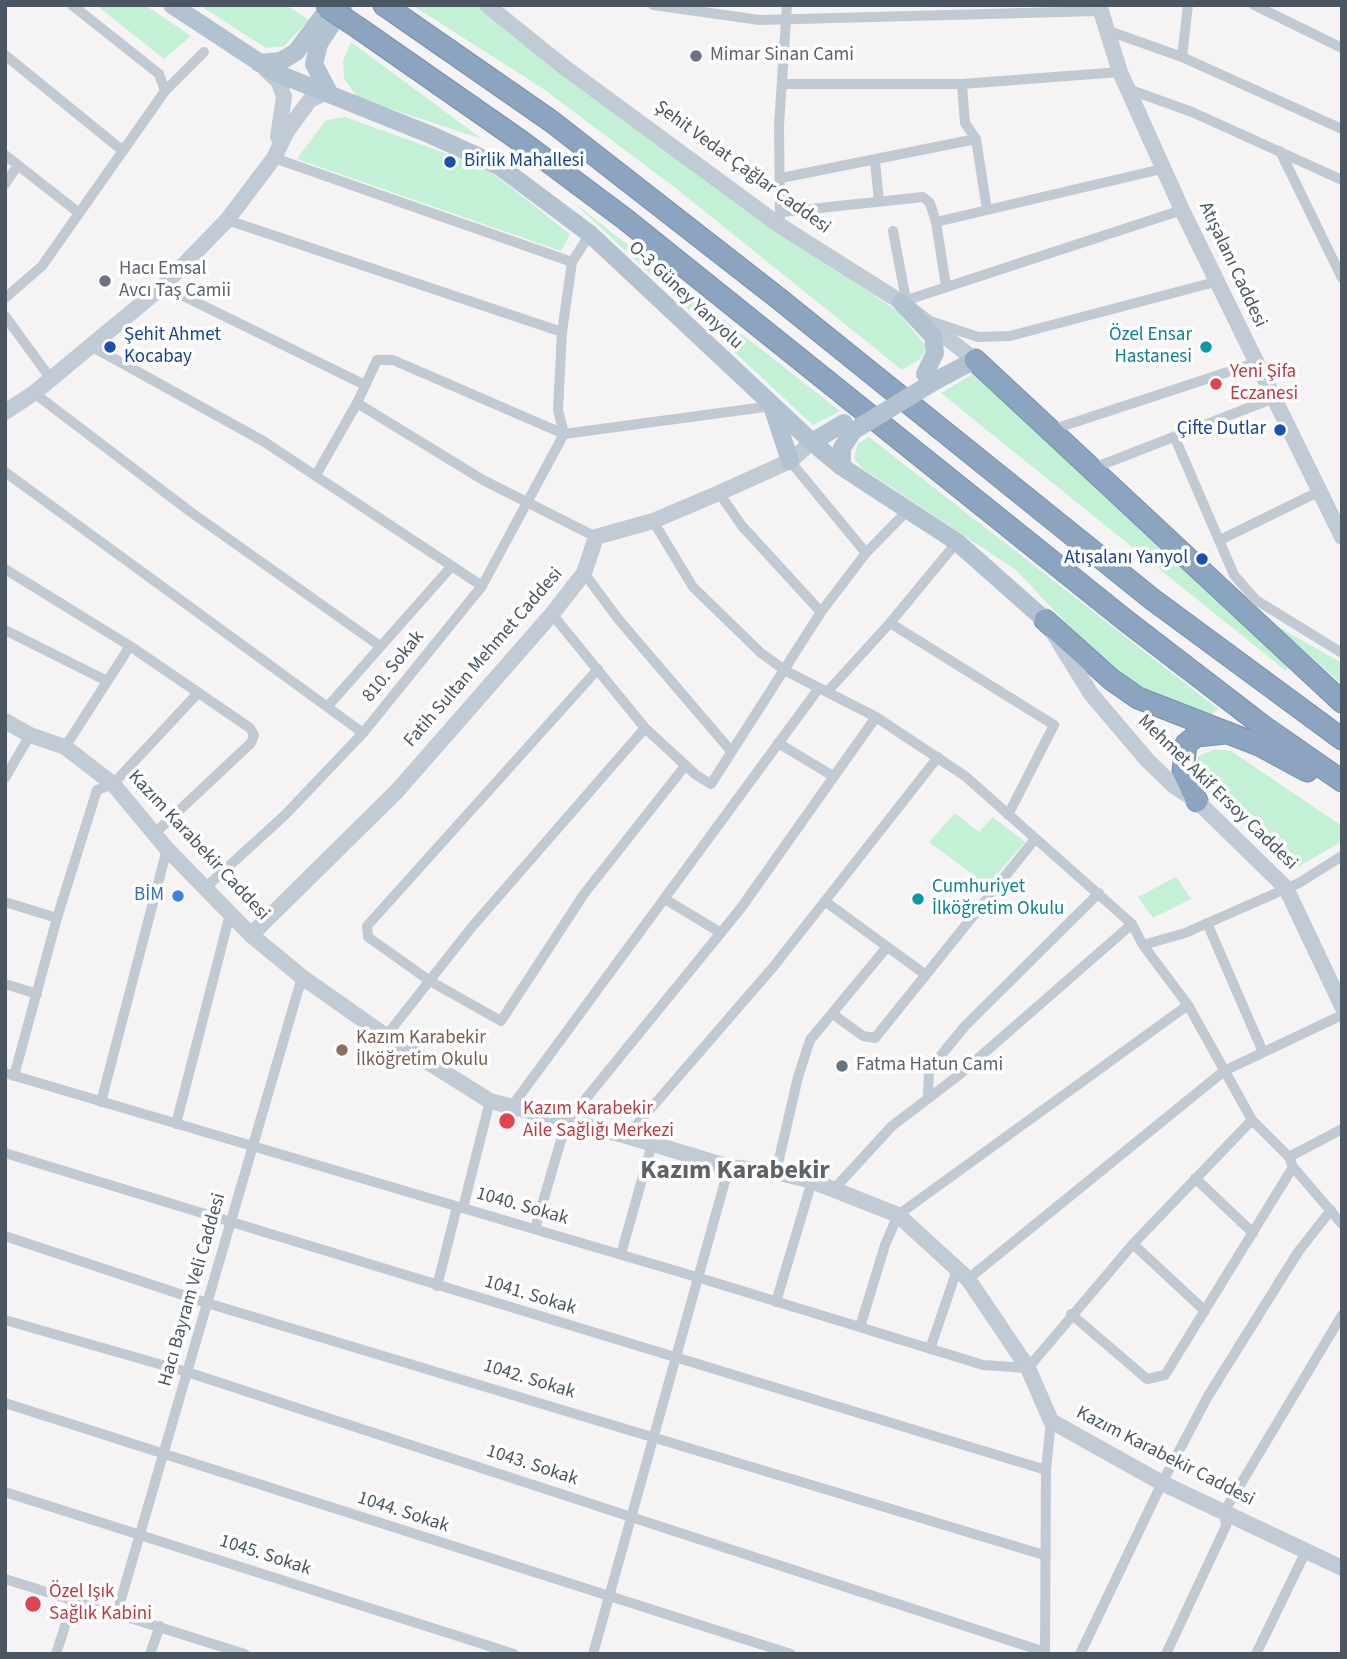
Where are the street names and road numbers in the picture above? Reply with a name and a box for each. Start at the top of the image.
street label: Şehit Vedat Çağlar Caddesi [649,96,835,240]
street label: Atışalanı Caddesi [1193,199,1271,331]
street label: O-3 Güney Yanyolu [623,237,747,355]
street label: Fatih Sultan Mehmet Caddesi [400,563,568,753]
street label: 810. Sokak [358,627,430,707]
street label: Mehmet Akif Ersoy Caddesi [1132,711,1302,875]
street label: Kazım Karabekir Caddesi [122,766,274,926]
street label: 1040. Sokak [473,1183,571,1231]
street label: Hacı Bayram Veli Caddesi [155,1191,231,1389]
street label: 1041. Sokak [481,1271,579,1321]
street label: 1042. Sokak [480,1355,578,1405]
street label: Kazım Karabekir Caddesi [1072,1402,1258,1512]
street label: 1043. Sokak [483,1440,581,1492]
street label: 1044. Sokak [354,1487,452,1539]
street label: 1045. Sokak [216,1530,314,1582]

